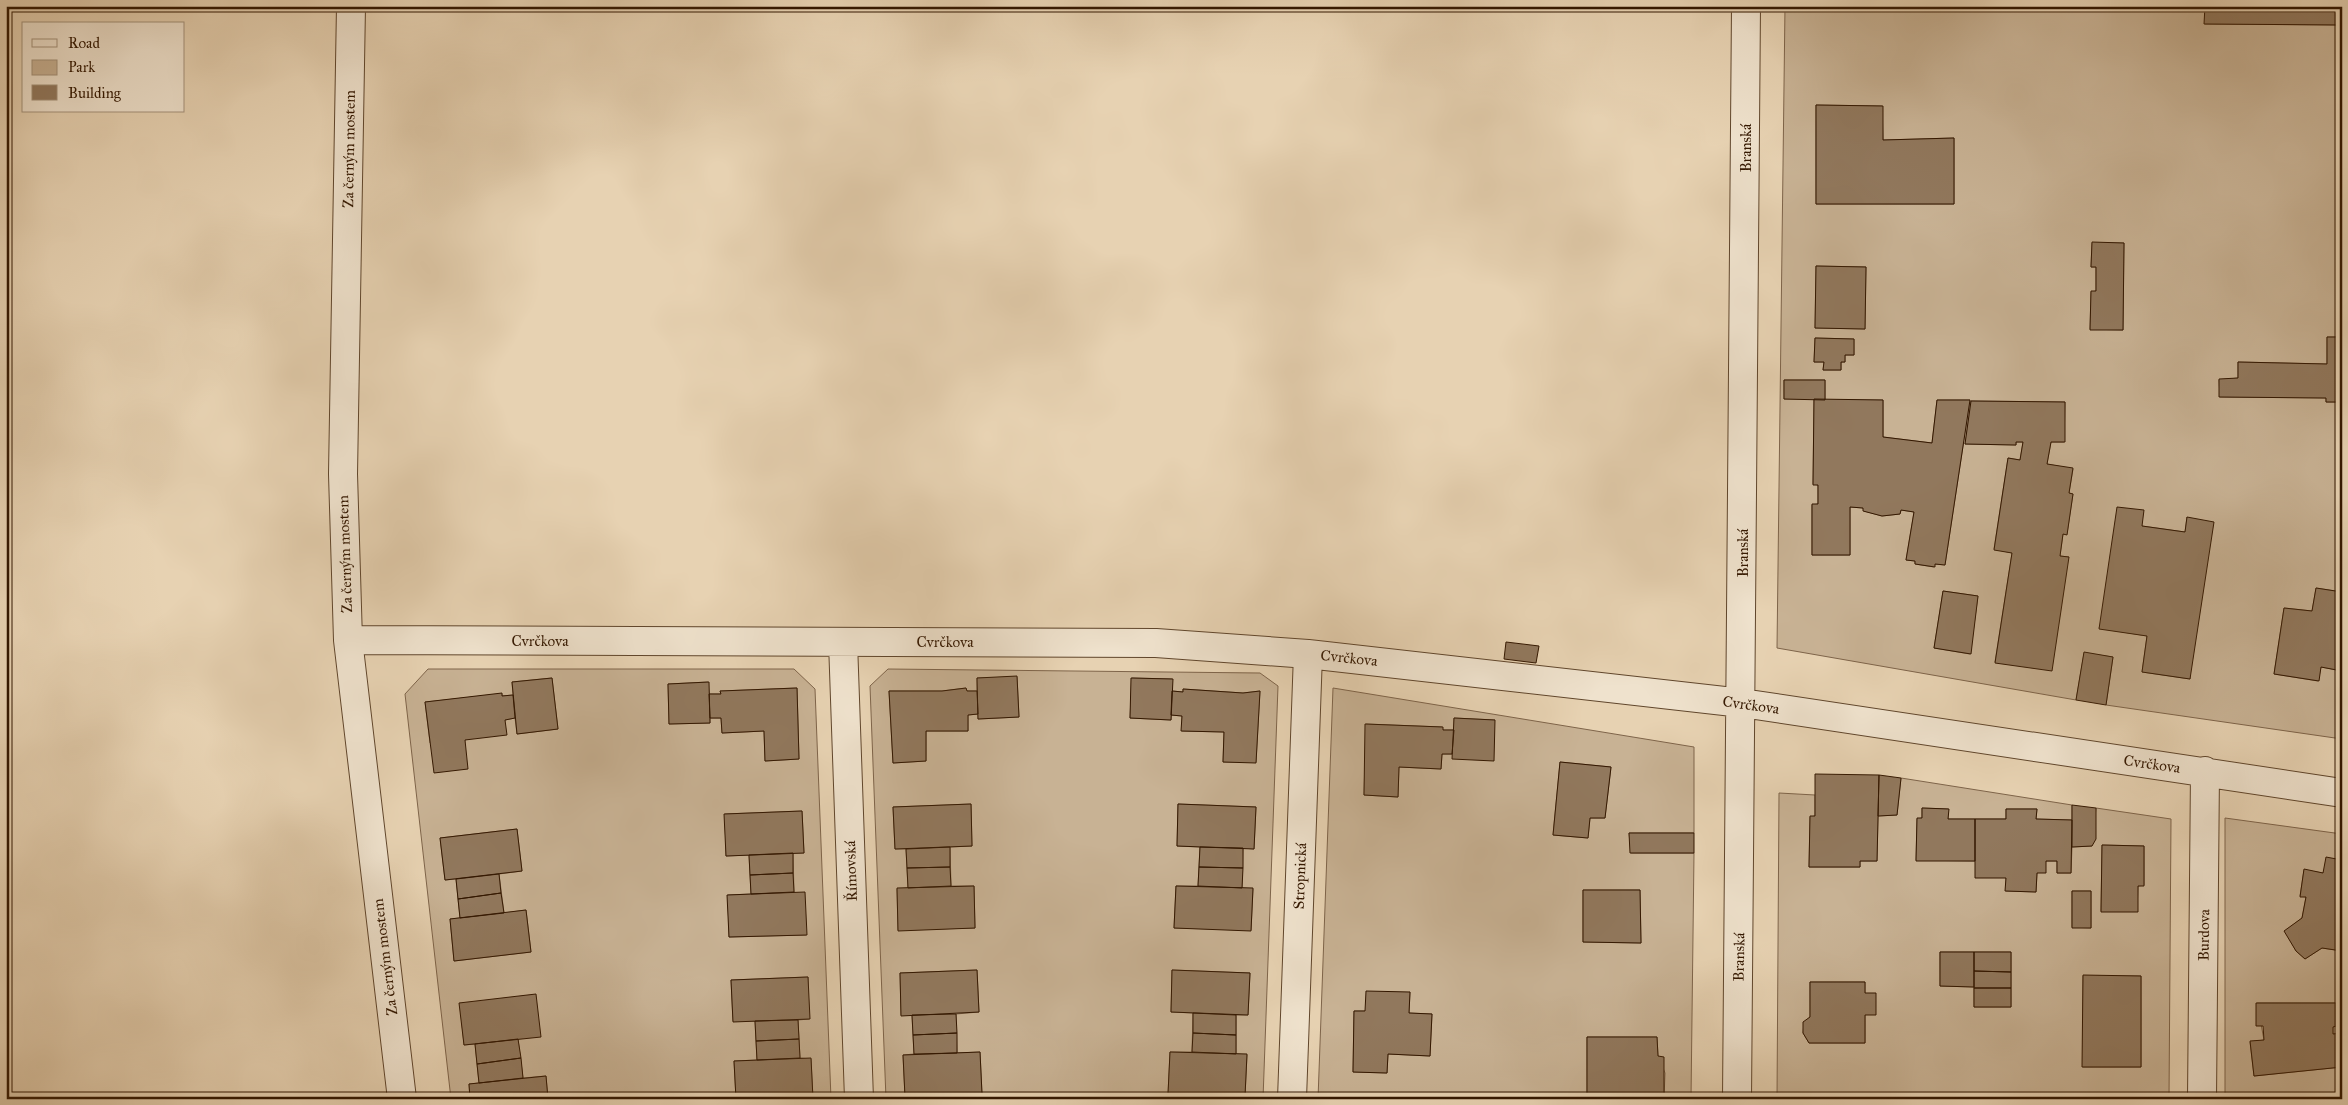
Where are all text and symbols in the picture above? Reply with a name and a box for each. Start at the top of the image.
legend [22,22,185,112]
text: Road [68,34,100,52]
text: Park [68,58,95,76]
text: Building [68,84,122,102]
street label: Za černým mostem [339,90,359,208]
street label: Branská [1737,123,1755,172]
street label: Za černým mostem [334,494,356,613]
street label: Branská [1734,528,1752,577]
street label: Cvrčkova [511,632,569,650]
street label: Cvrčkova [916,633,974,651]
street label: Cvrčkova [1320,646,1379,670]
street label: Cvrčkova [1721,692,1781,718]
street label: Cvrčkova [2122,751,2182,777]
street label: Římovská [840,840,861,902]
street label: Stropnická [1290,842,1310,910]
street label: Za černým mostem [369,897,401,1017]
street label: Burdova [2195,908,2213,961]
street label: Branská [1730,932,1748,981]

